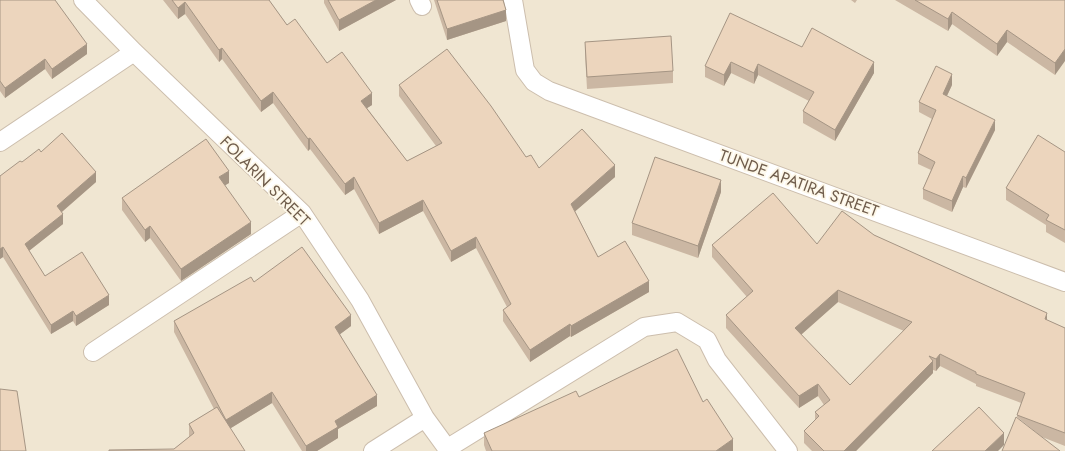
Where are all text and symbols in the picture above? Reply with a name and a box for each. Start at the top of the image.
street label: FOLARIN STREET [215,131,316,232]
street label: TUNDE APATIRA STREET [716,143,882,223]

